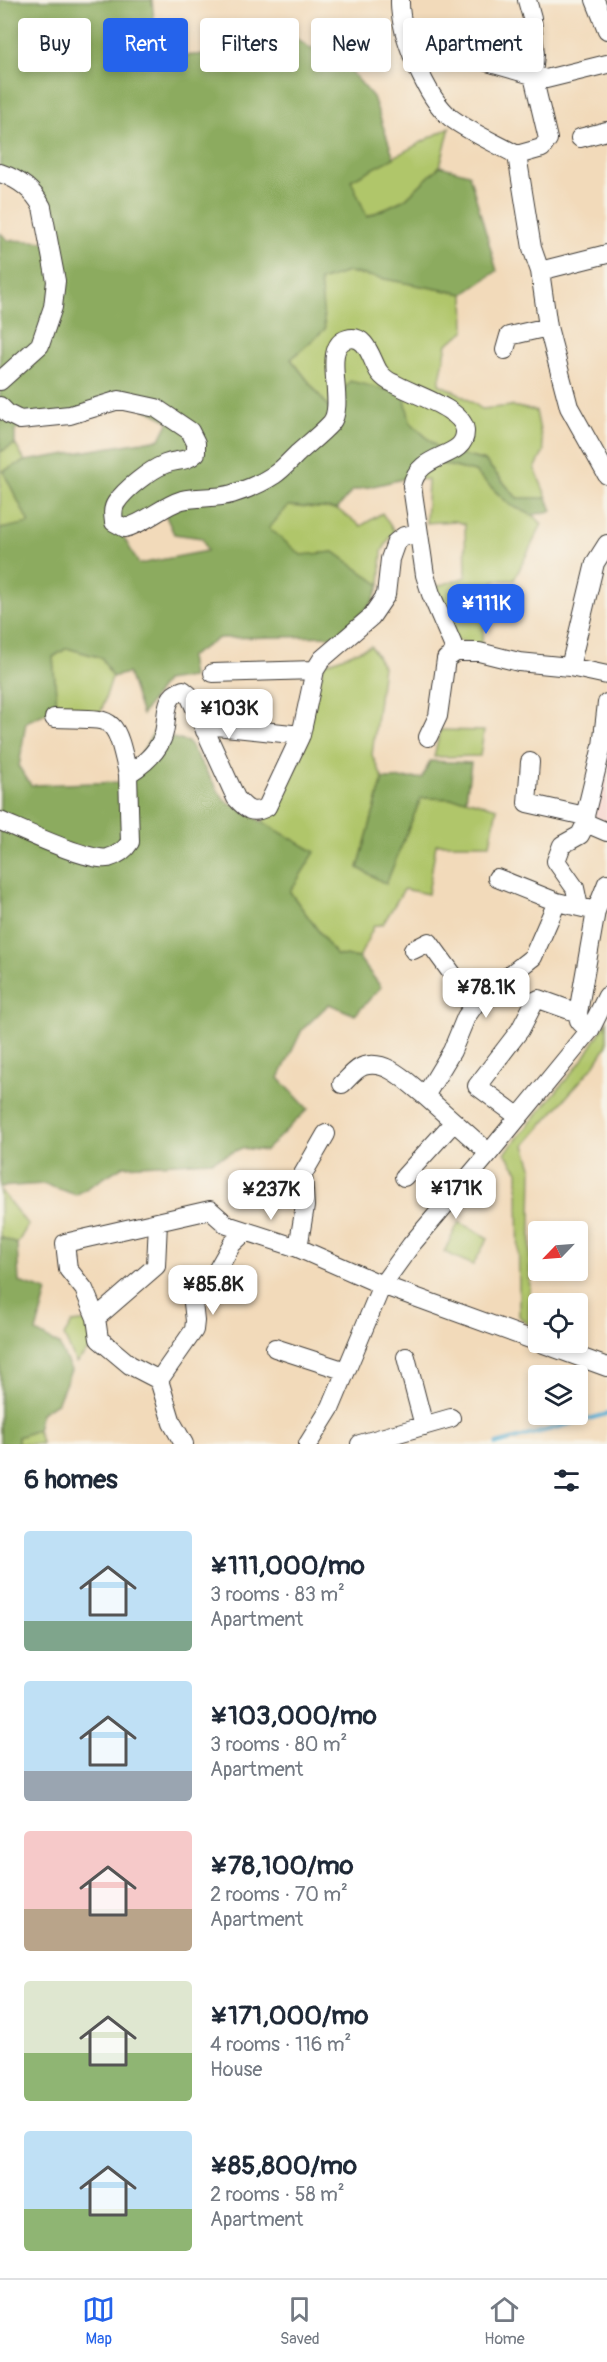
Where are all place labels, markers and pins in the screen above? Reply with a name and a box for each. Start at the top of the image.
pin: ¥111K [444,584,528,635]
pin: ¥103K [187,689,271,740]
pin: ¥78.1K [437,968,535,1019]
pin: ¥171K [414,1169,498,1220]
pin: ¥237K [229,1170,313,1221]
pin: ¥85.8K [164,1265,262,1316]

